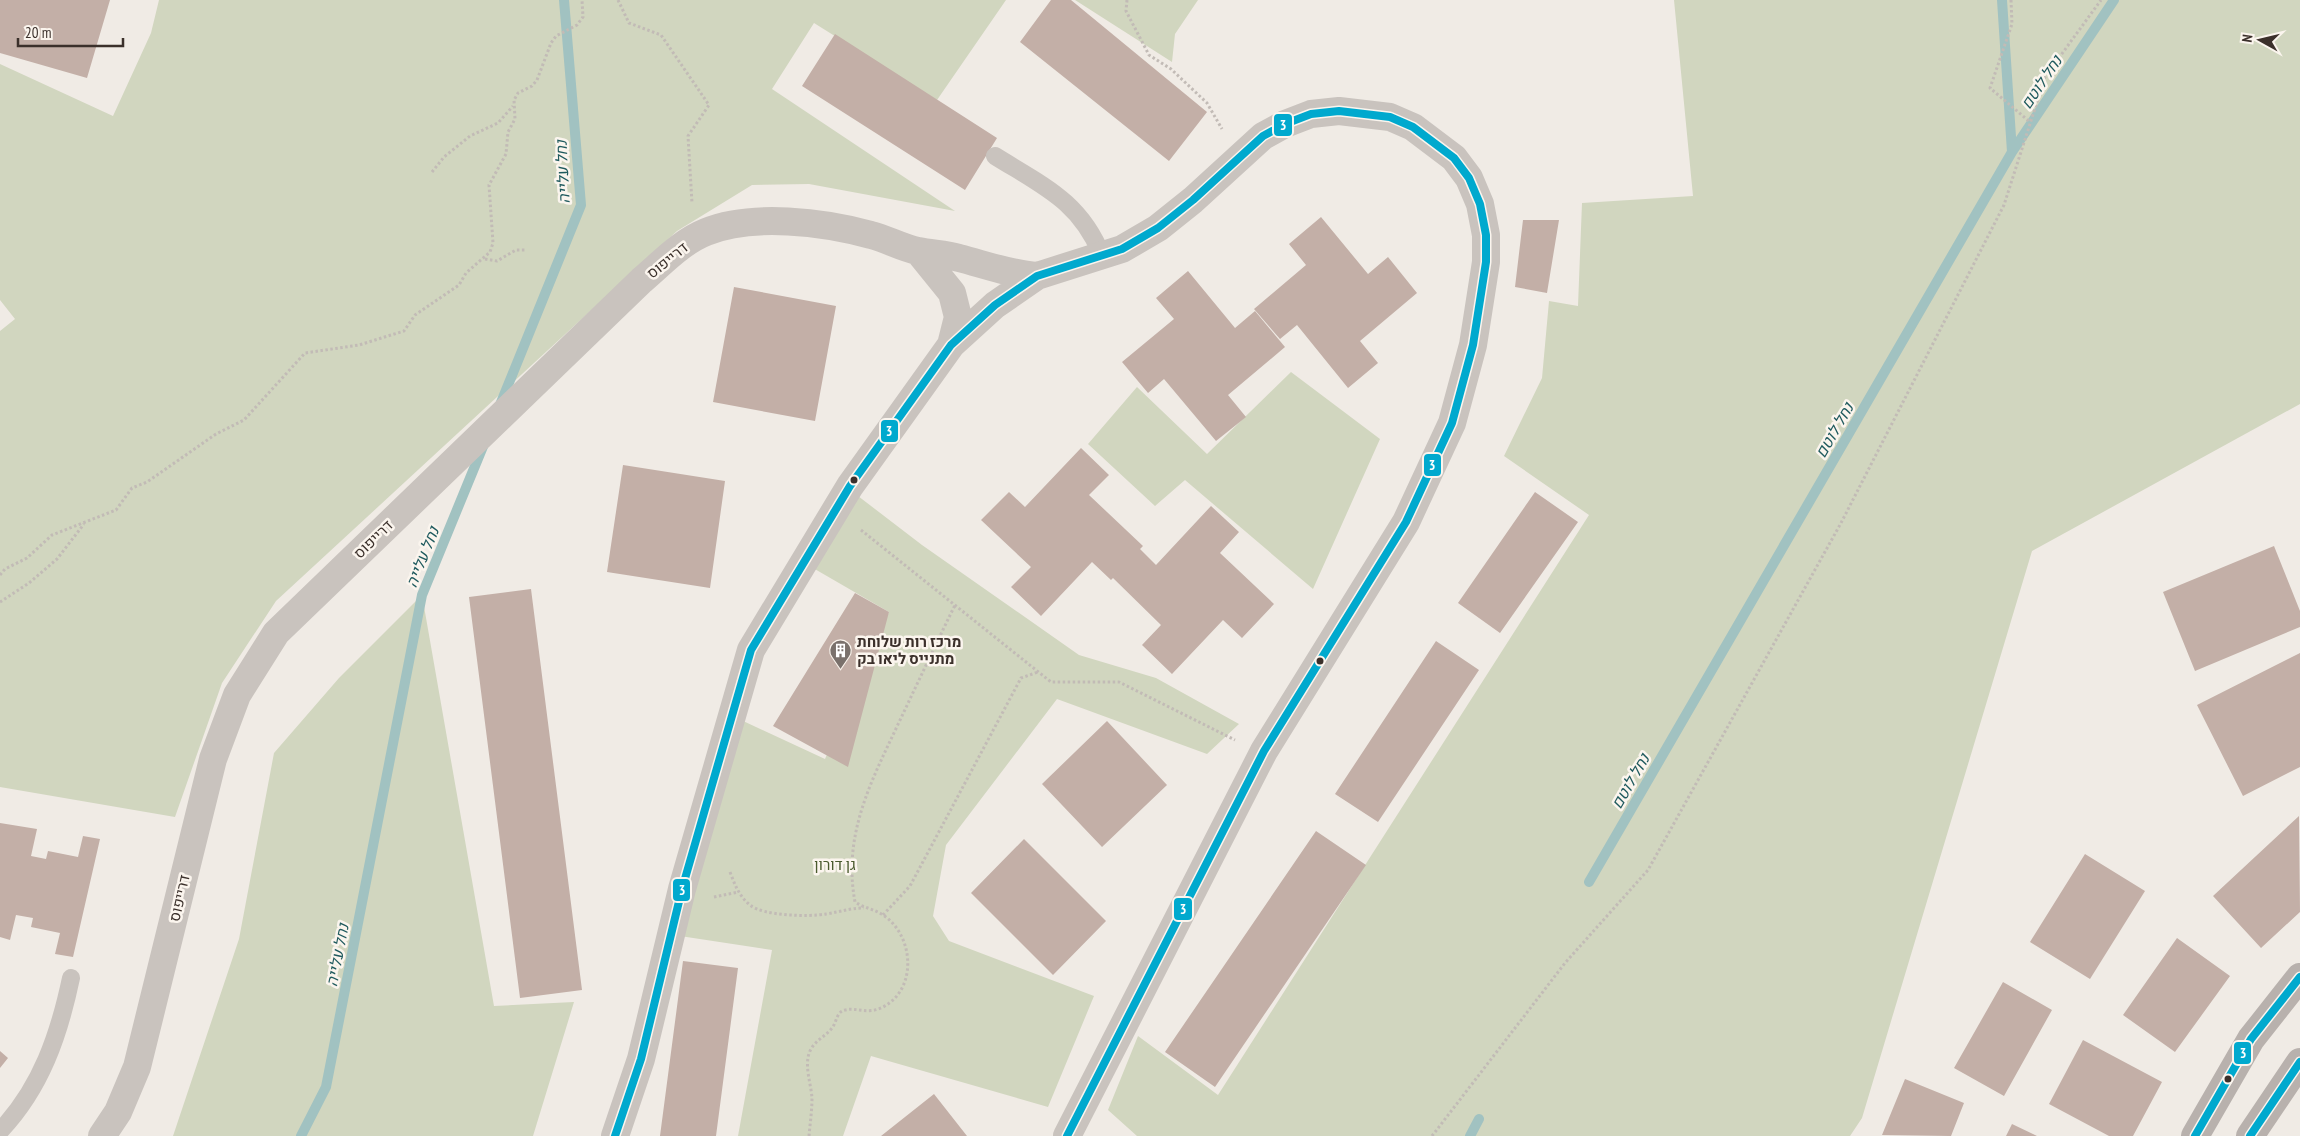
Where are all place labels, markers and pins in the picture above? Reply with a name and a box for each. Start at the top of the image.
unlabelled marker [849,475,859,485]
place label: מרכז רות שלוחת מתנייס ליאו בק [857,632,961,668]
building icon: מרכז רות שלוחת מתנייס ליאו בק [829,638,853,669]
unlabelled marker [1315,656,1325,666]
unlabelled marker [2223,1074,2233,1084]

